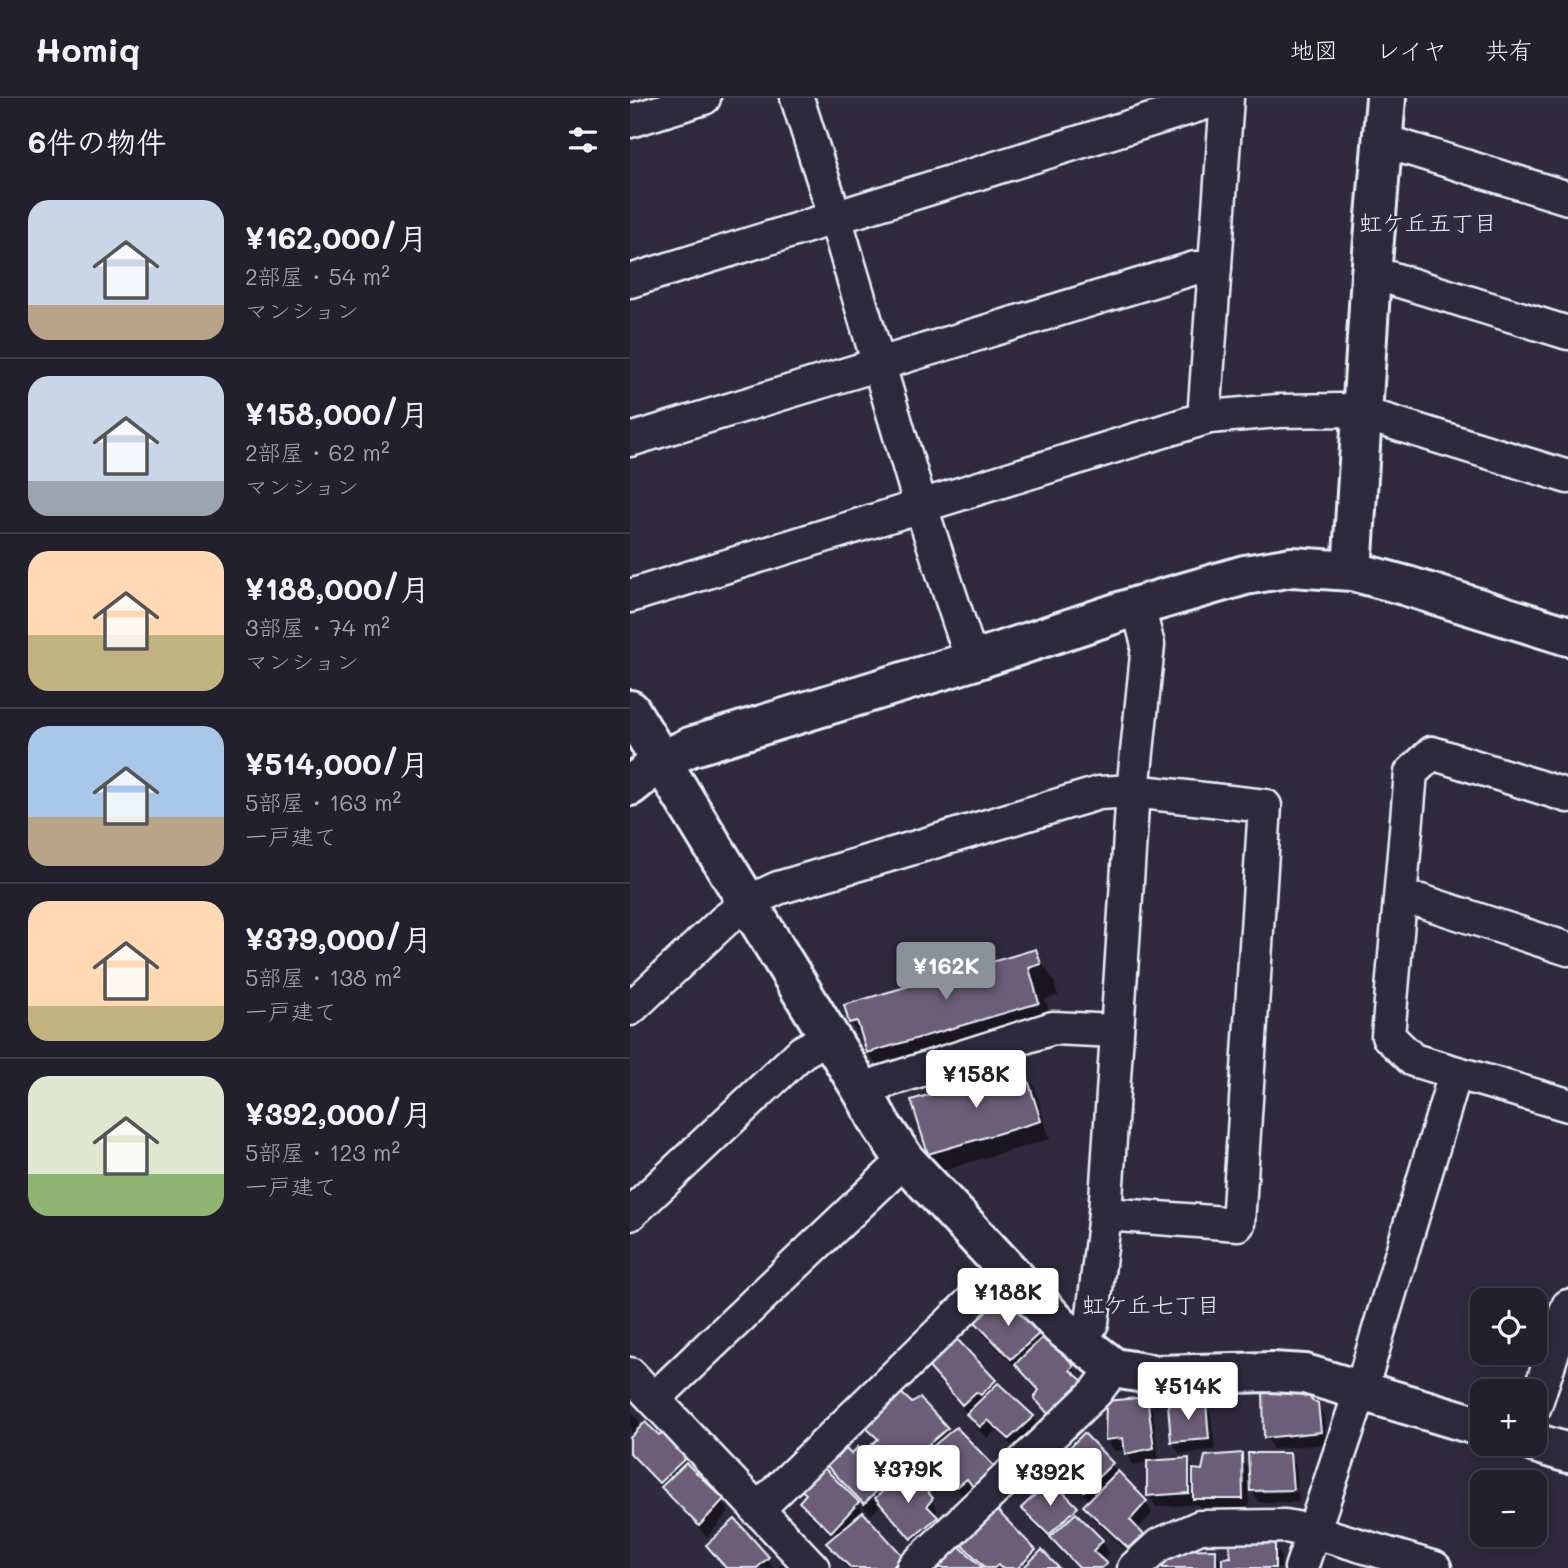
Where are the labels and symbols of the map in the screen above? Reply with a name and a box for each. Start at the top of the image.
district label: 虹ケ丘五丁目 [1359,207,1497,237]
pin: ¥162K [897,942,995,1002]
pin: ¥158K [927,1051,1025,1110]
pin: ¥188K [959,1268,1057,1328]
district label: 虹ケ丘七丁目 [1082,1289,1220,1319]
pin: ¥514K [1139,1362,1237,1422]
pin: ¥379K [859,1446,957,1505]
pin: ¥392K [1001,1448,1099,1508]

